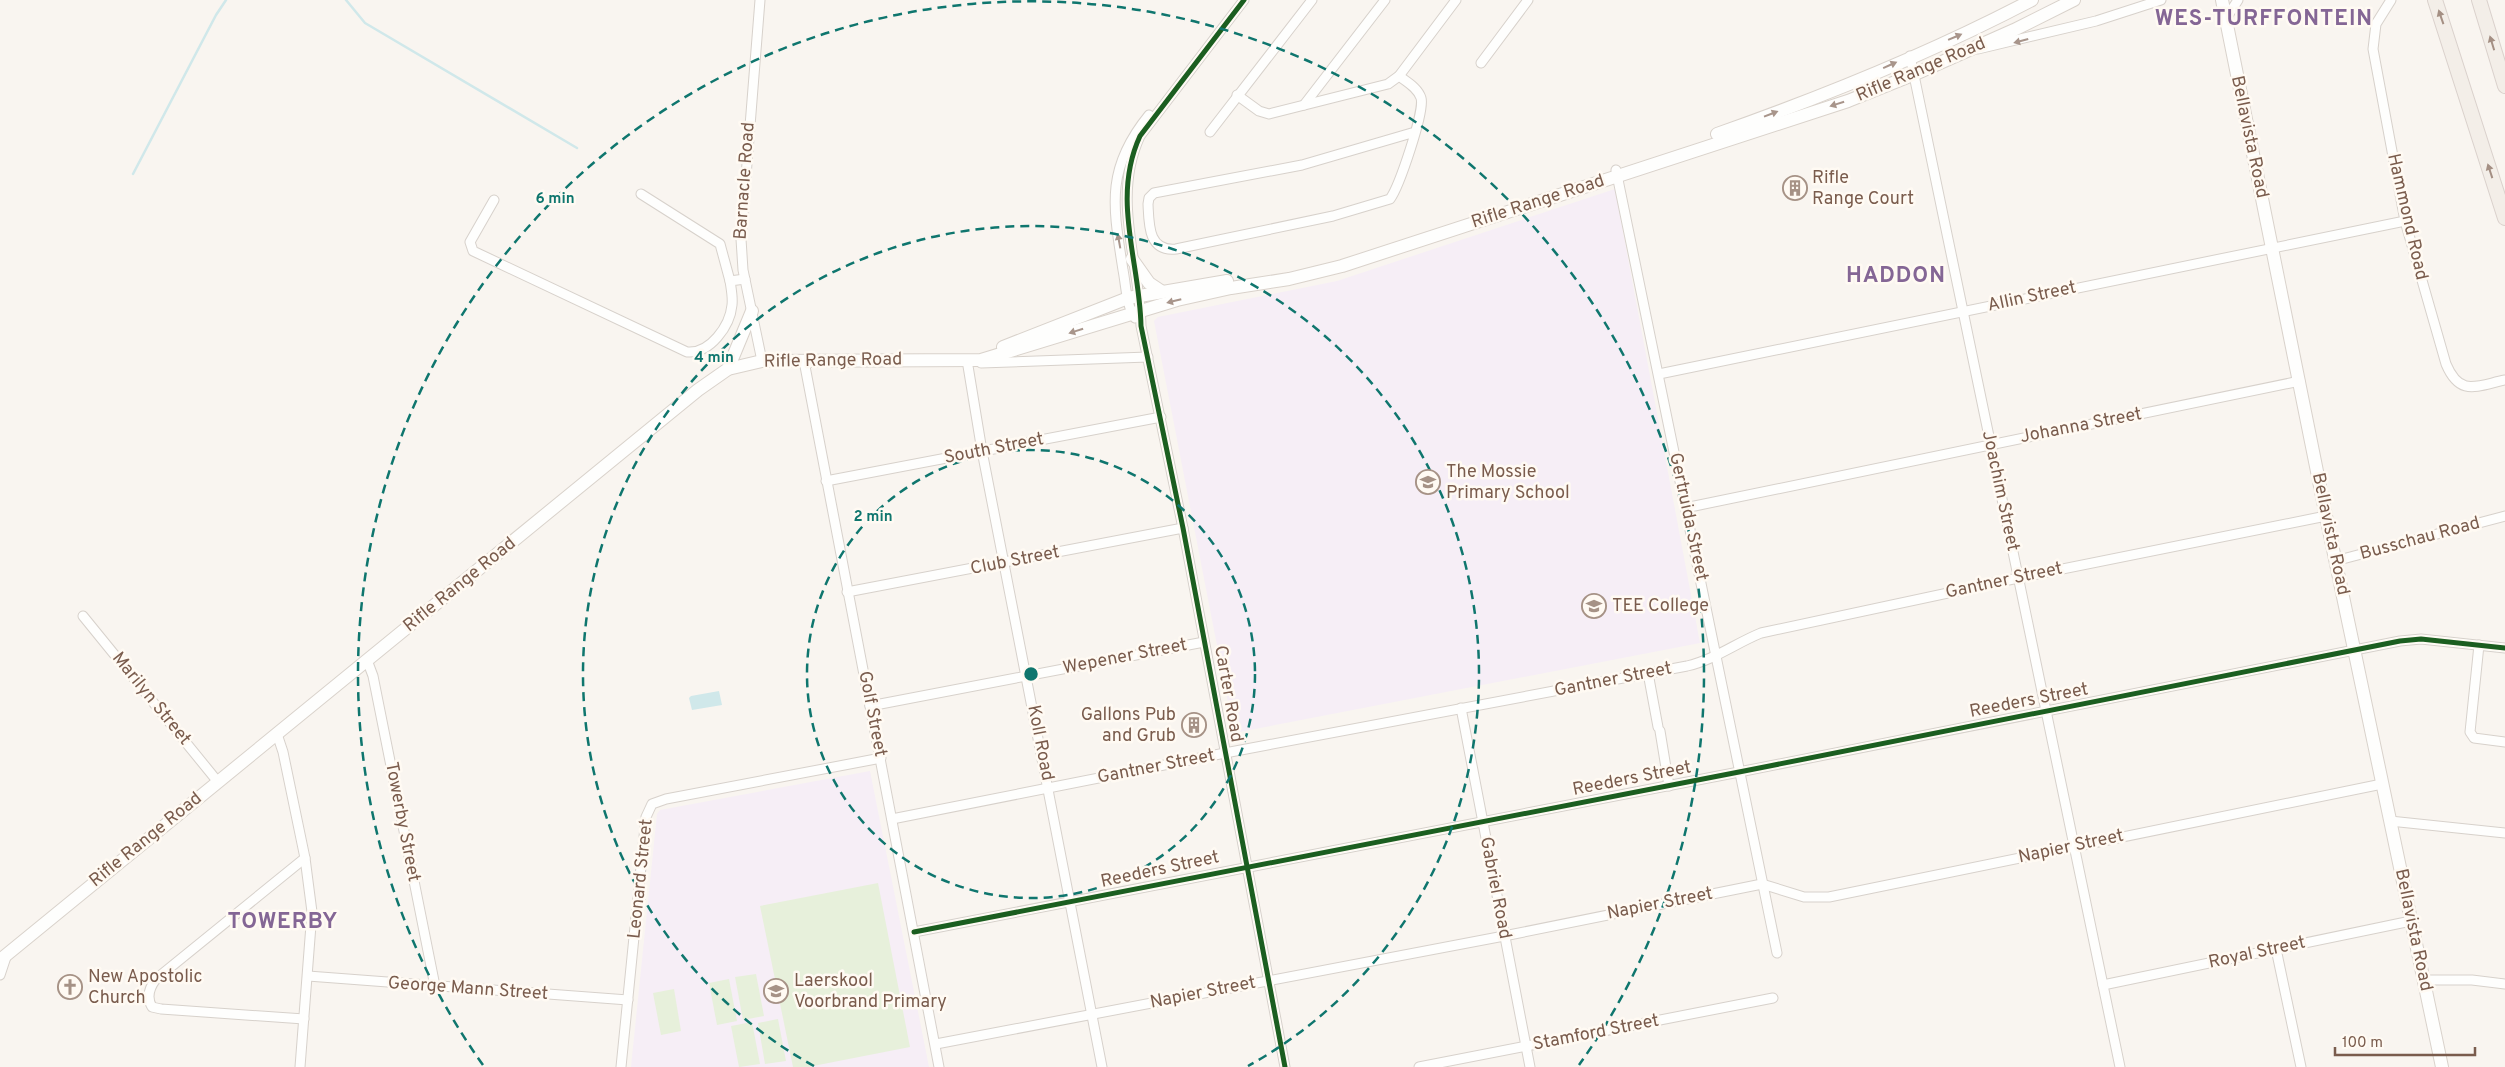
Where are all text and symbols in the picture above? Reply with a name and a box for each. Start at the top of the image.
district label: WES-TURFFONTEIN [2155,6,2373,33]
one-way arrow [2436,9,2444,24]
street label: Rifle Range Road [1853,32,1989,108]
one-way arrow [1948,33,1963,41]
one-way arrow [2488,35,2496,50]
one-way arrow [2013,37,2028,45]
one-way arrow [1883,61,1897,69]
street label: Bellavista Road [2225,74,2273,200]
one-way arrow [1829,100,1844,108]
one-way arrow [1763,109,1778,117]
street label: Barnacle Road [729,121,761,241]
street label: Hammond Road [2381,151,2433,283]
one-way arrow [2486,164,2494,179]
place label: Rifle Range Court [1812,167,1914,211]
street label: Rifle Range Road [1468,170,1608,234]
building icon: Rifle Range Court [1782,175,1808,201]
text: 6 min [535,190,575,209]
one-way arrow [1114,232,1122,248]
district label: HADDON [1846,263,1946,290]
street label: Allin Street [1986,276,2078,318]
one-way arrow [1167,297,1182,305]
one-way arrow [1068,327,1083,335]
street label: Rifle Range Road [763,348,903,374]
text: 4 min [694,349,734,368]
street label: Johanna Street [2018,403,2144,449]
street label: South Street [942,428,1046,470]
street label: Joachim Street [1976,429,2024,553]
street label: Gertruida Street [1663,451,1713,583]
place label: The Mossie Primary School [1446,461,1570,505]
school or university icon: The Mossie Primary School [1415,469,1441,495]
street label: Bellavista Road [2306,471,2354,597]
text: 2 min [853,508,893,527]
street label: Busschau Road [2357,512,2483,566]
street label: Rifle Range Road [399,532,521,638]
street label: Club Street [968,541,1062,581]
street label: Gantner Street [1943,557,2065,605]
school or university icon: TEE College [1581,593,1607,619]
place label: TEE College [1612,595,1709,618]
street label: Wepener Street [1061,634,1189,680]
street label: Carter Road [1208,644,1248,744]
street label: Marilyn Street [106,648,196,750]
street label: Gantner Street [1552,657,1674,703]
centre of rings [1022,665,1040,683]
street label: Golf Street [852,669,892,759]
street label: Reeders Street [1968,678,2090,724]
street label: Koll Road [1021,703,1059,783]
place label: Gallons Pub and Grub [1081,704,1176,748]
building icon: Gallons Pub and Grub [1181,712,1207,738]
street label: Gantner Street [1095,744,1217,790]
street label: Reeders Street [1571,756,1693,802]
street label: Towerby Street [379,760,425,884]
street label: Rifle Range Road [85,787,207,893]
street label: Leonard Street [623,818,659,940]
street label: Napier Street [2016,825,2126,869]
street label: Gabriel Road [1474,835,1516,941]
street label: Reeders Street [1099,846,1221,894]
street label: Bellavista Road [2389,867,2437,993]
street label: Napier Street [1605,882,1715,926]
district label: TOWERBY [228,909,338,936]
street label: Royal Street [2206,932,2308,974]
place label: New Apostolic Church [88,966,202,1010]
place label: Laerskool Voorbrand Primary [794,970,947,1014]
street label: Napier Street [1148,971,1258,1015]
street label: George Mann Street [387,972,549,1006]
church icon: New Apostolic Church [57,974,83,1000]
school or university icon: Laerskool Voorbrand Primary [763,978,789,1004]
street label: Stamford Street [1531,1009,1661,1057]
scale bar [2335,1024,2475,1056]
text: 100 m [2342,1034,2383,1053]

